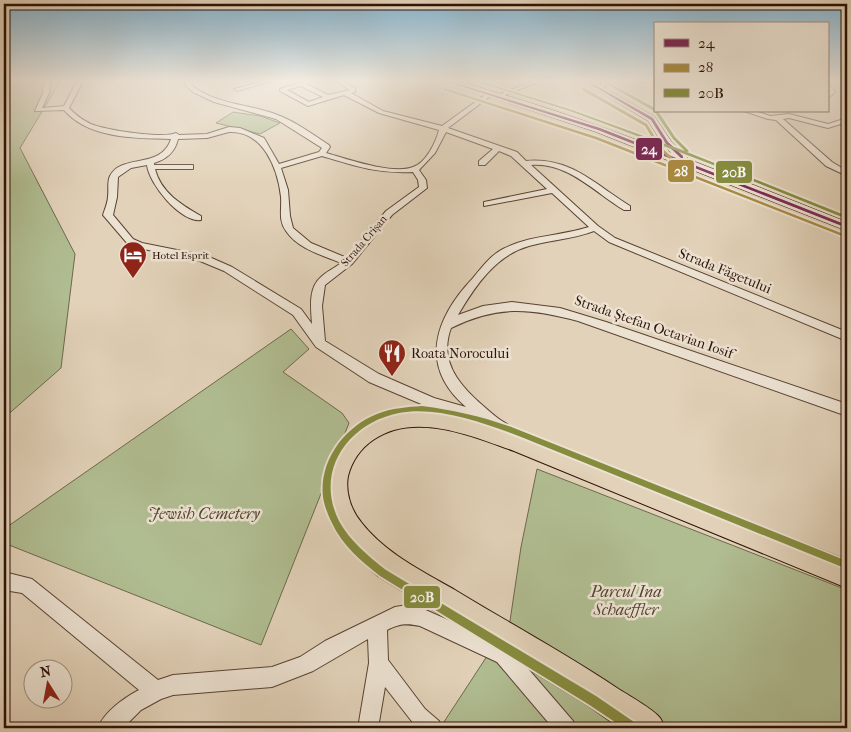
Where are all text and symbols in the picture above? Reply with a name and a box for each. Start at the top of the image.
legend [654,22,828,112]
text: 24 [698,34,716,52]
text: 28 [698,58,713,76]
text: 20B [698,84,724,102]
line badge: 24 [635,137,663,161]
text: 24 [641,141,657,158]
line badge: 28 [667,159,695,183]
line badge: 20B [715,160,753,184]
text: 28 [674,163,688,180]
text: 20B [722,164,746,181]
street label: Strada Crișan [338,212,390,269]
hotel icon: Hotel Esprit [118,240,148,279]
street label: Strada Făgetului [676,245,774,297]
place label: Hotel Esprit [152,249,209,262]
street label: Strada Ștefan Octavian Iosif [572,292,739,363]
restaurant icon: Roata Norocului [377,338,407,377]
place label: Roata Norocului [411,345,509,362]
park label: Jewish Cemetery [148,504,260,523]
park label: Parcul Ina Schaeffler [589,582,662,619]
line badge: 20B [403,585,441,609]
text: 20B [410,589,434,606]
north arrow [22,660,72,710]
text: N [39,662,53,681]

